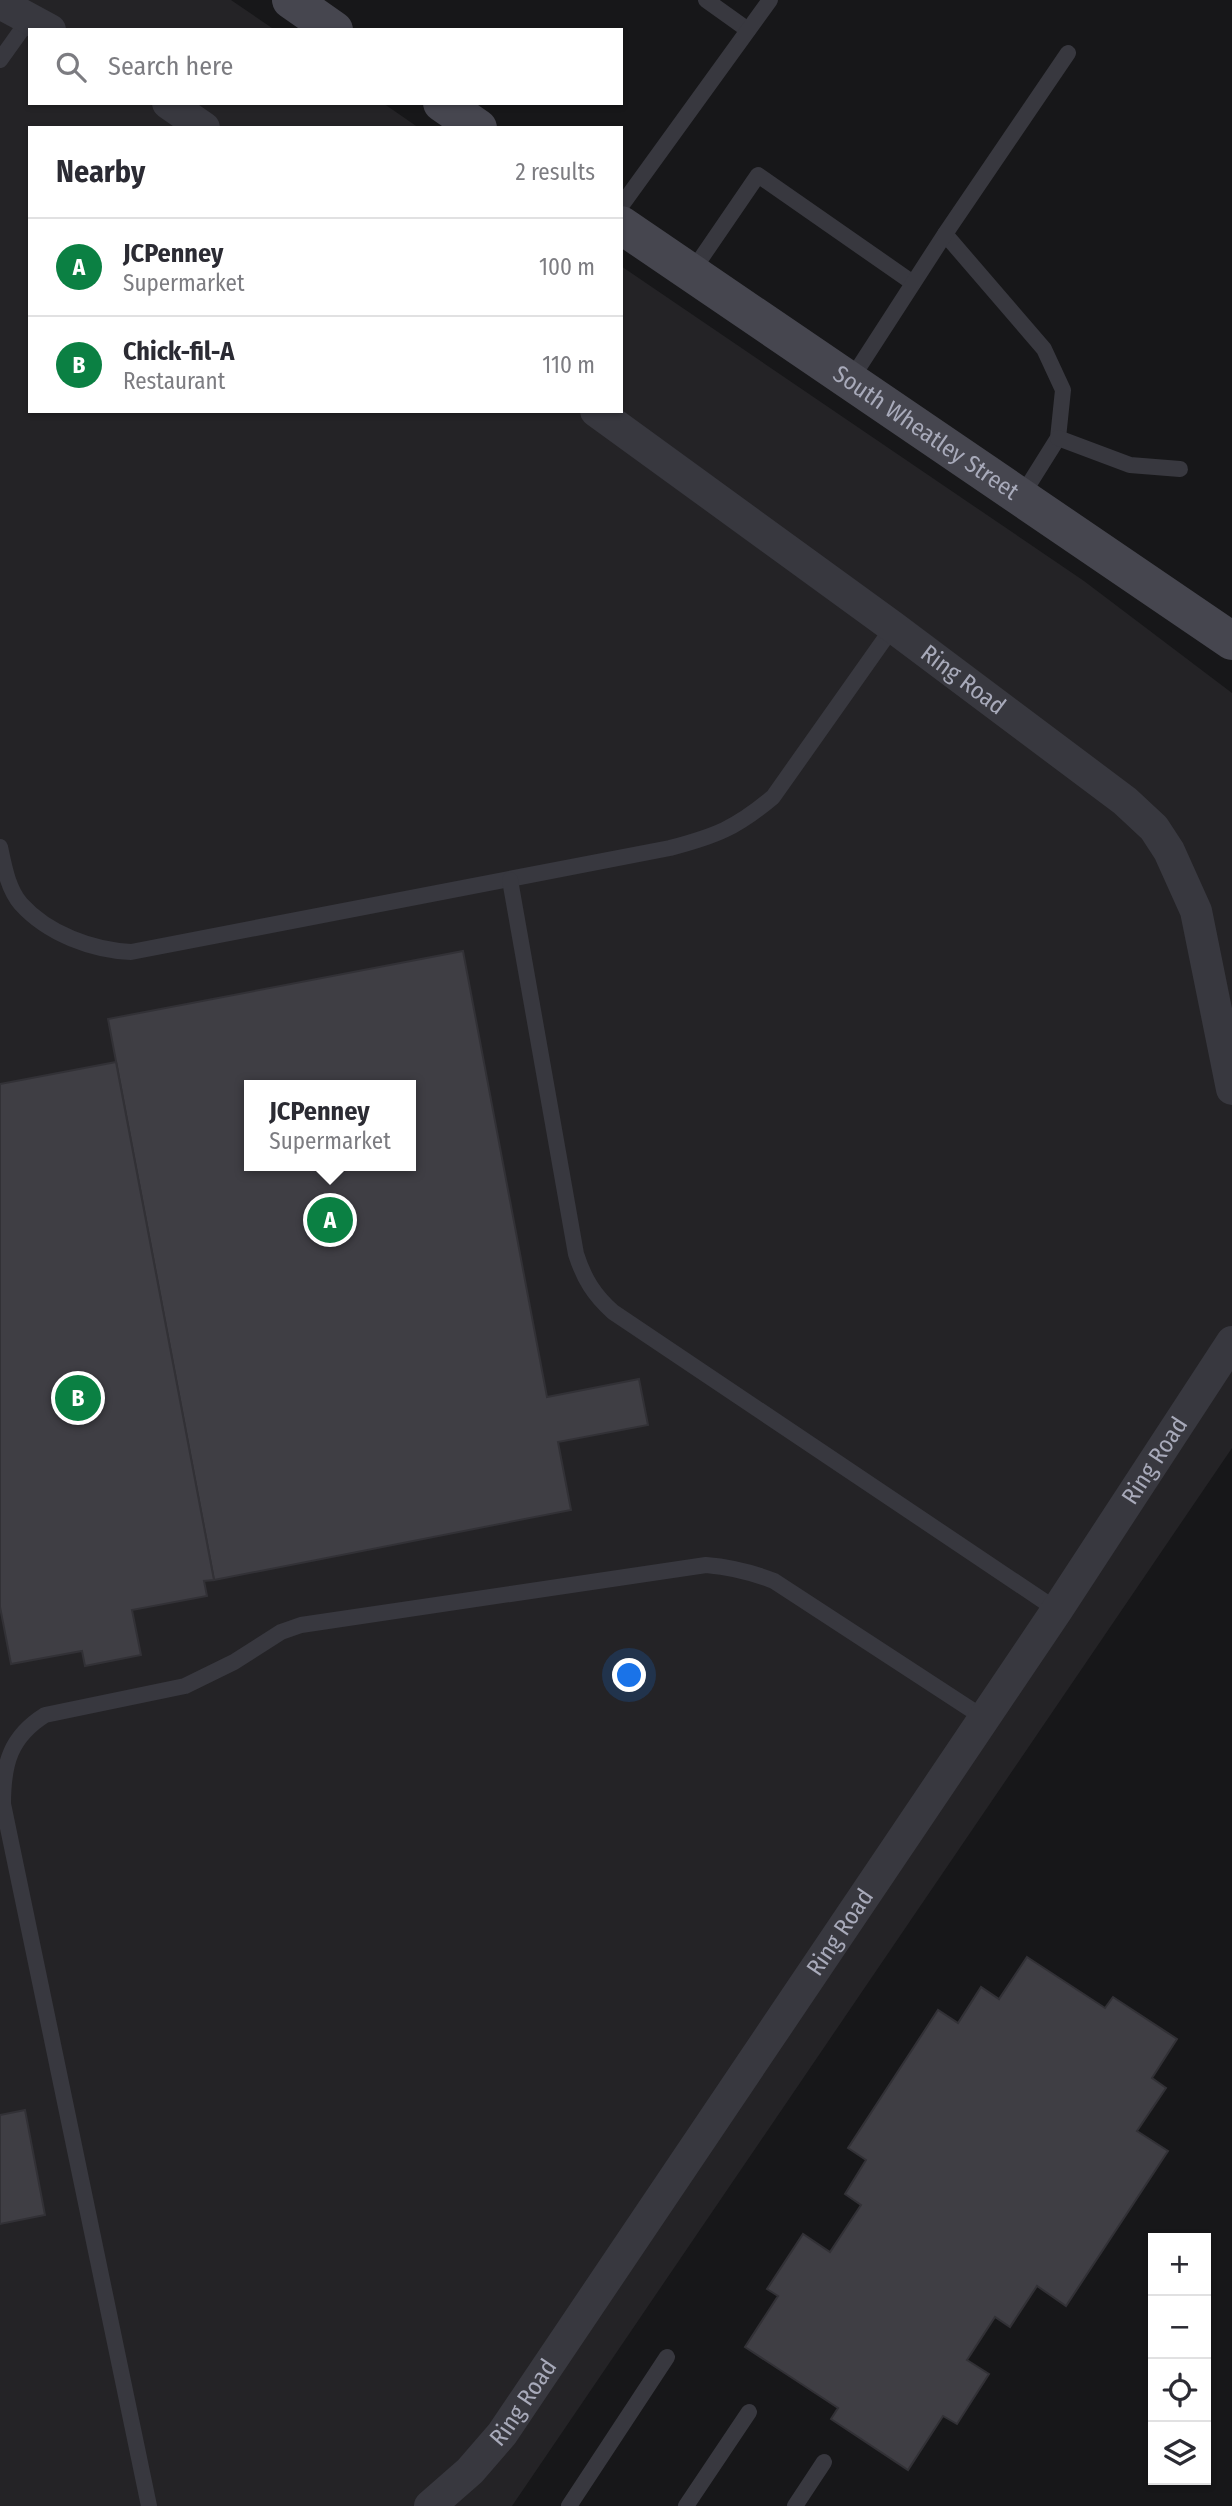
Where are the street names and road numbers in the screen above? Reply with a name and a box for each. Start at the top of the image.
street label: South Wheatley Street [828,360,1024,506]
street label: Ring Road [915,639,1011,720]
street label: Ring Road [1116,1412,1193,1509]
street label: Ring Road [801,1884,879,1981]
street label: Ring Road [484,2354,562,2452]

